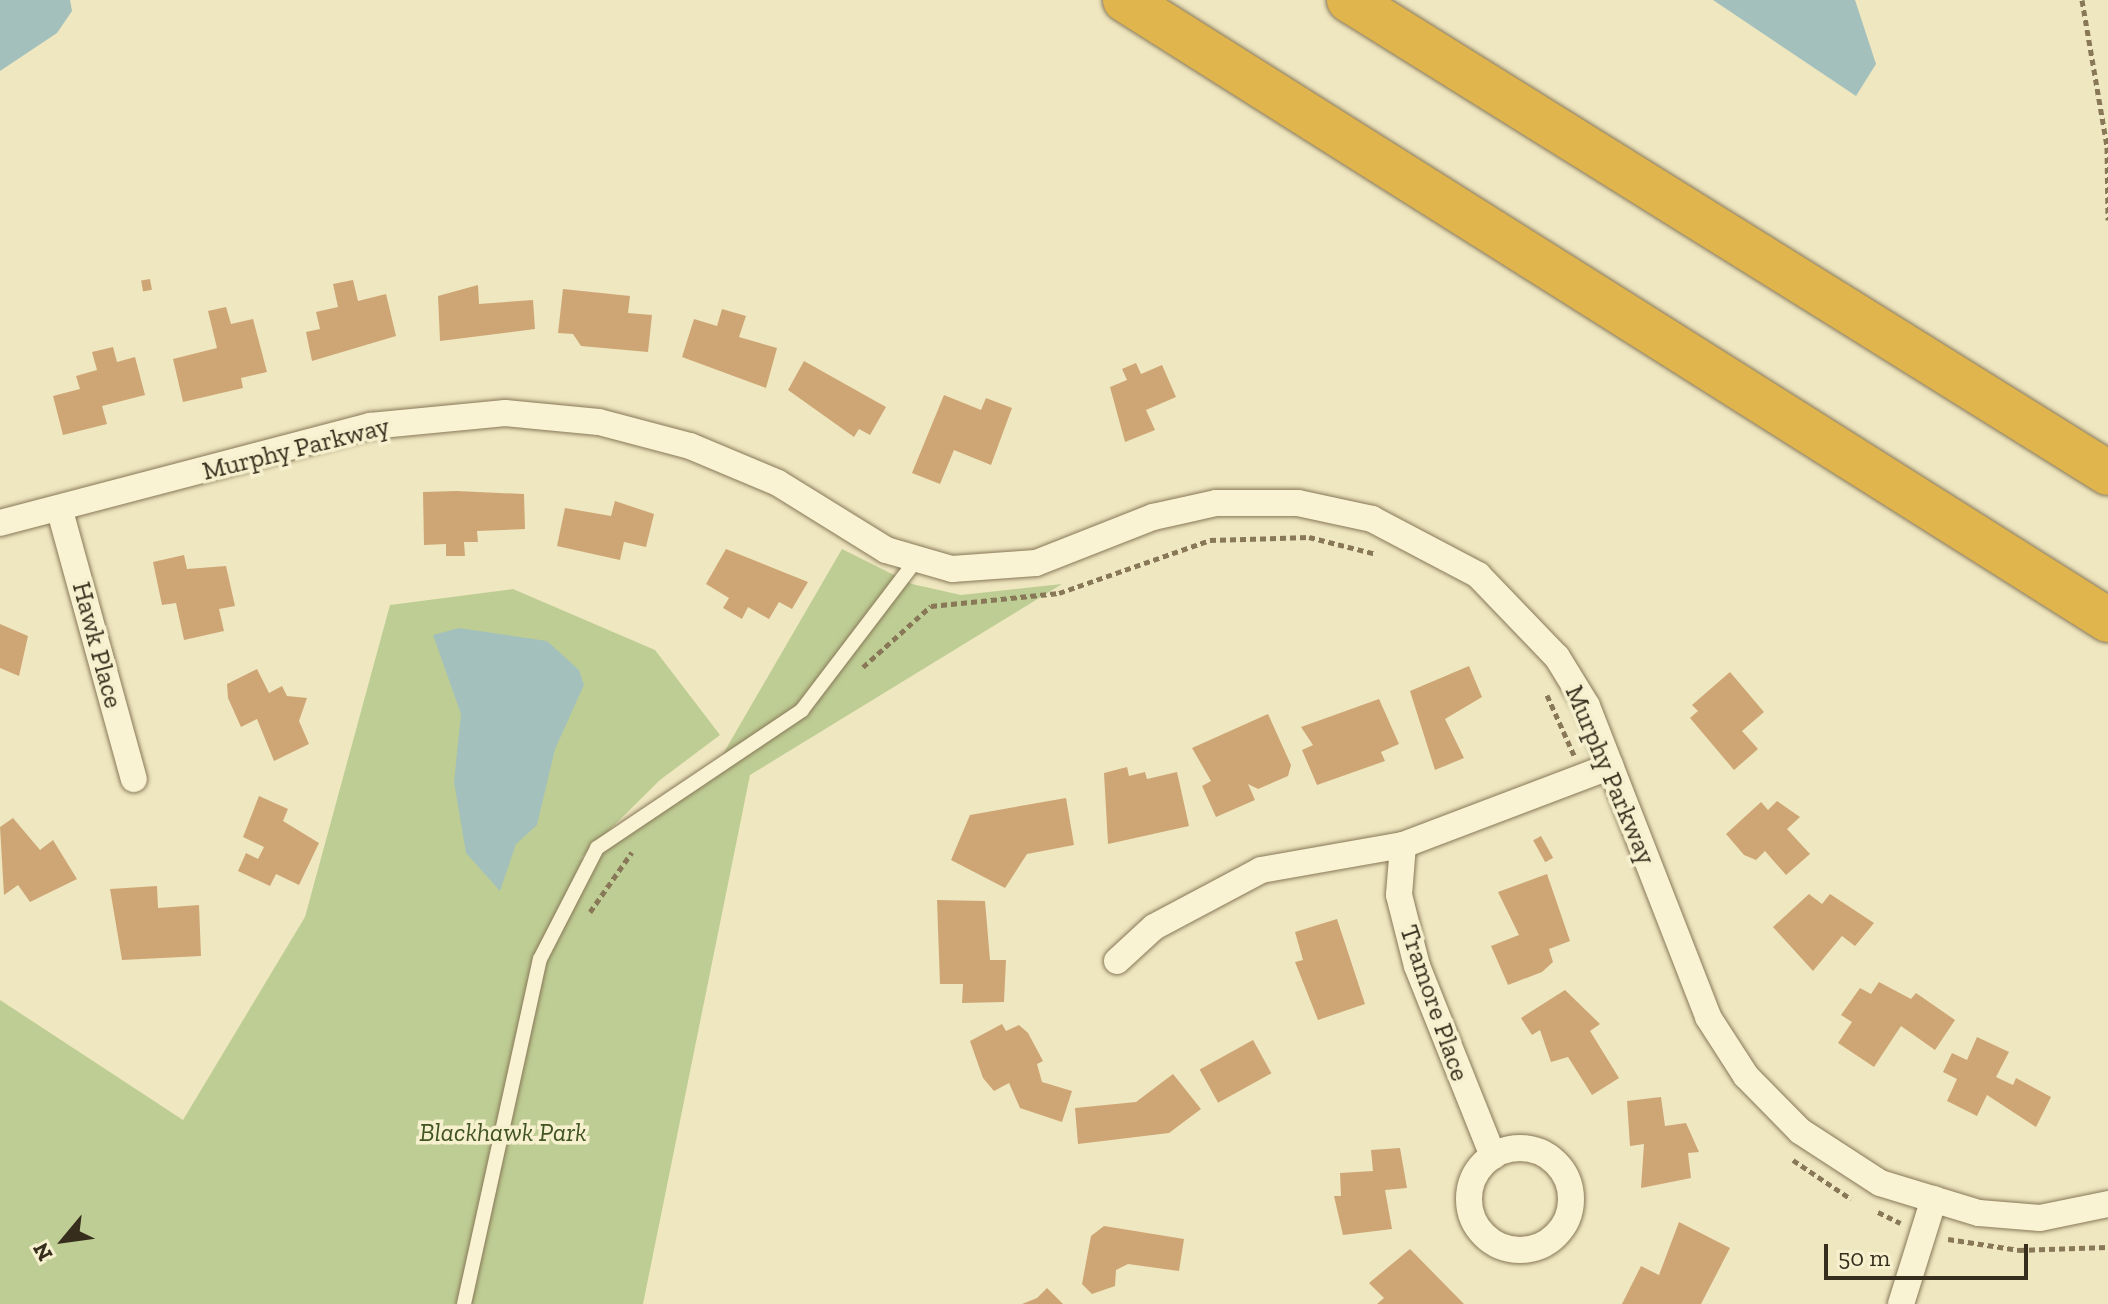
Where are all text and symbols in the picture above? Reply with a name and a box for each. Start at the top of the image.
street label: Murphy Parkway [199,411,393,487]
street label: Hawk Place [65,579,129,711]
street label: Murphy Parkway [1558,680,1662,870]
street label: Tramore Place [1393,921,1475,1085]
park label: Blackhawk Park [419,1117,587,1149]
north arrow [24,1200,104,1280]
scale bar [1828,1228,2032,1278]
text: N [27,1238,58,1266]
text: 50 m [1838,1243,1890,1272]

